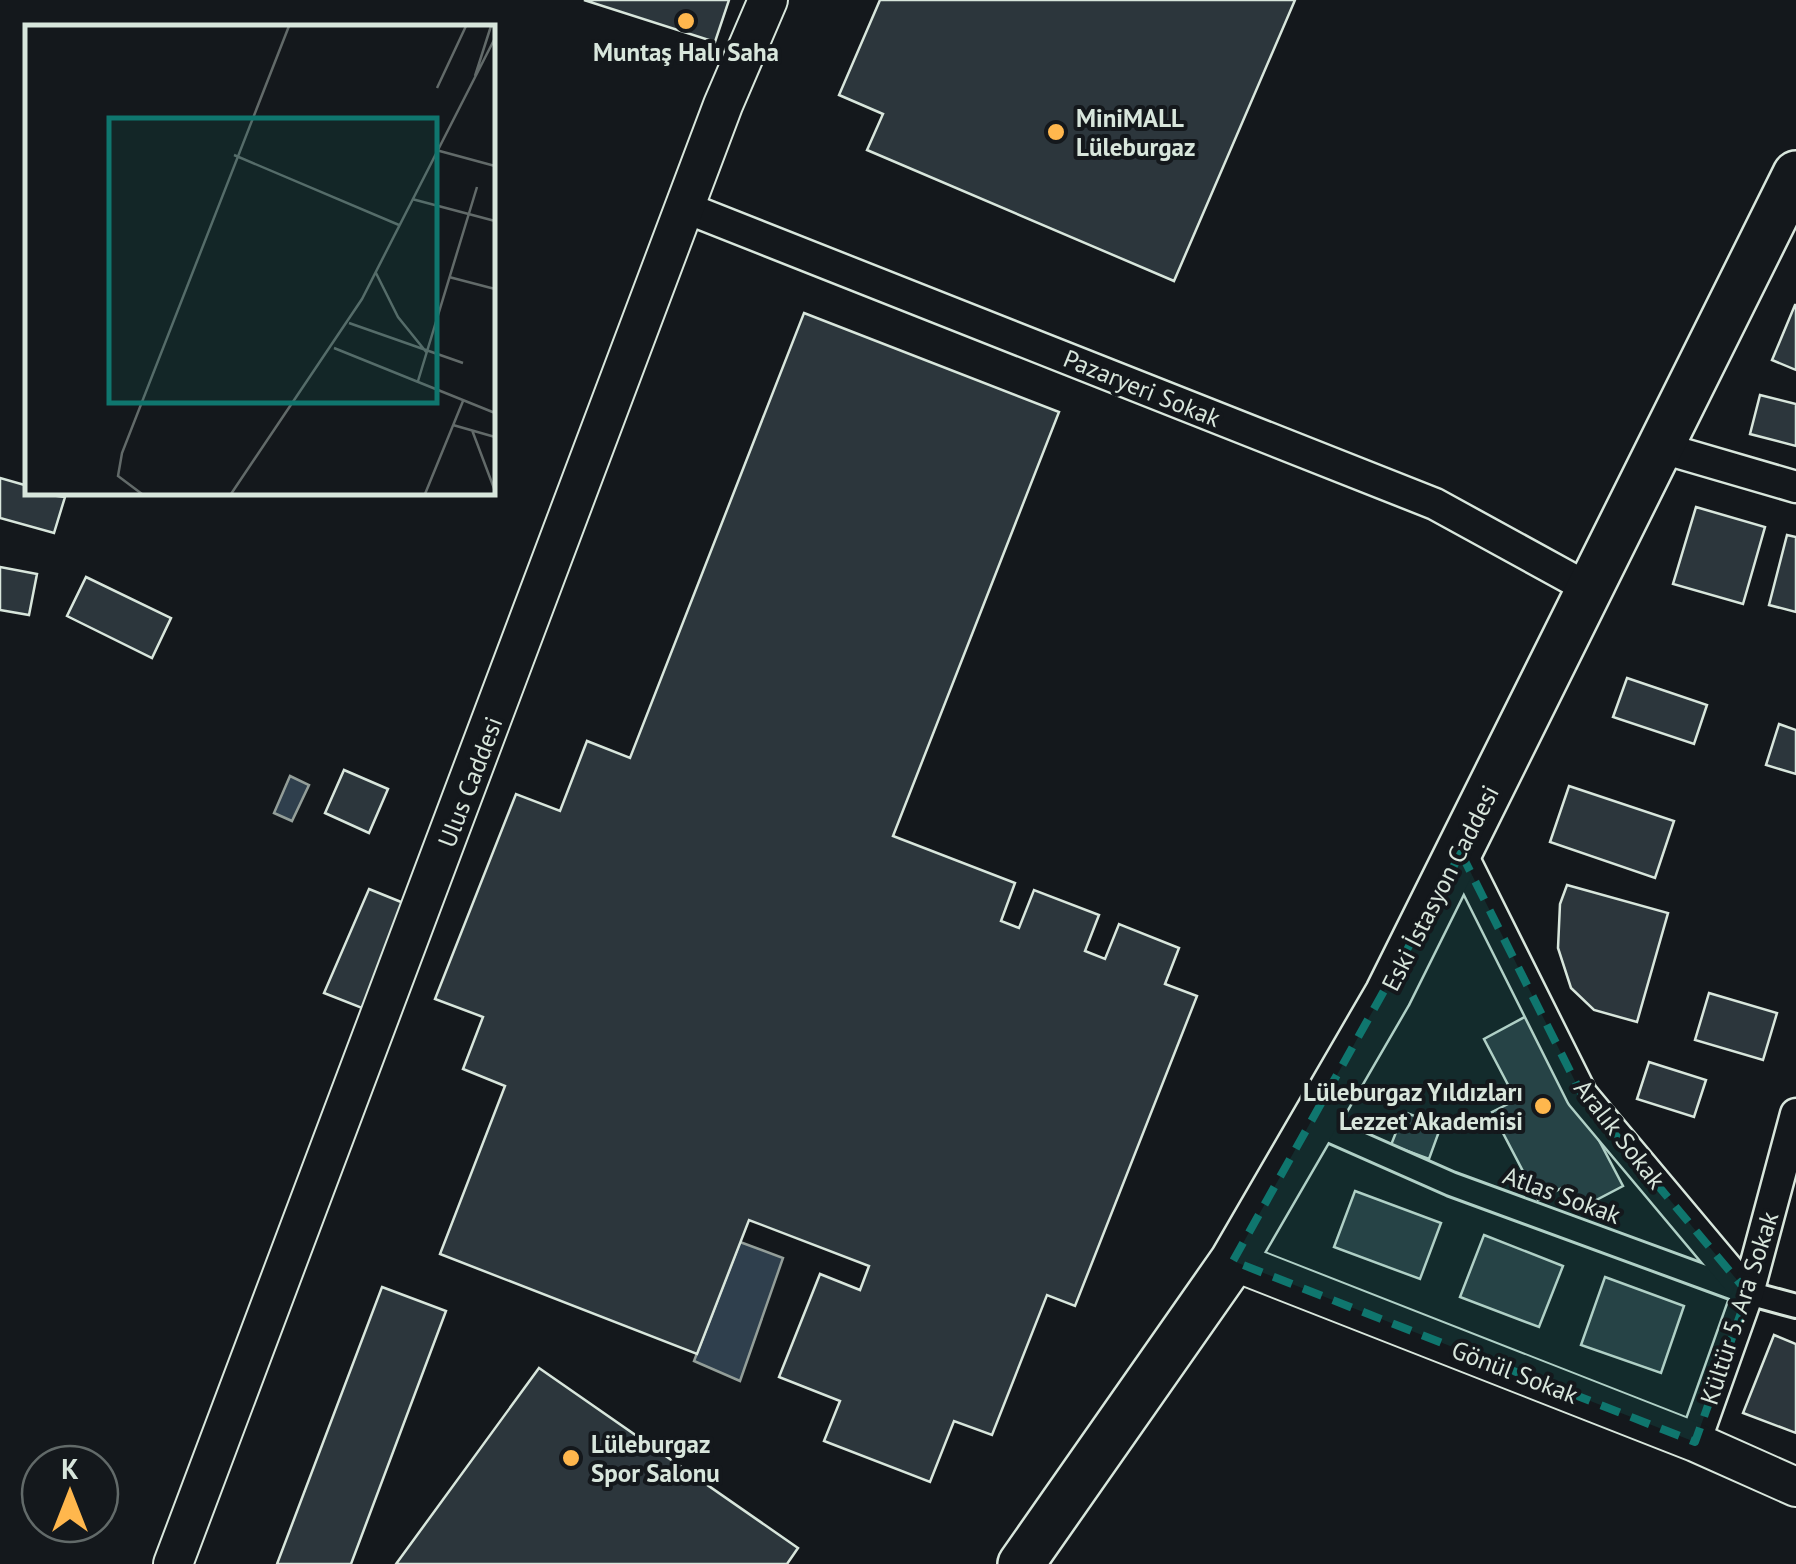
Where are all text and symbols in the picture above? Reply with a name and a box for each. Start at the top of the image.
marker: Muntaş Halı Saha [675,10,697,32]
inset map [25,25,495,495]
place label: Muntaş Halı Saha [593,36,779,68]
place label: MiniMALL Lüleburgaz [1076,102,1195,163]
marker: MiniMALL Lüleburgaz [1045,121,1067,143]
street label: Pazaryeri Sokak [1059,342,1225,434]
street label: Ulus Caddesi [430,712,510,852]
street label: Eski İstasyon Caddesi [1374,780,1506,996]
street label: Aralık Sokak [1567,1073,1673,1195]
place label: Lüleburgaz Yıldızları Lezzet Akademisi [1303,1076,1523,1137]
marker: Lüleburgaz Yıldızları Lezzet Akademisi [1532,1095,1554,1117]
street label: Atlas Sokak [1499,1159,1625,1231]
street label: Kültür 5. Ara Sokak [1693,1207,1785,1409]
street label: Gönül Sokak [1447,1333,1583,1411]
place label: Lüleburgaz Spor Salonu [591,1428,720,1489]
north arrow [20,1444,120,1544]
marker: Lüleburgaz Spor Salonu [560,1447,582,1469]
text: K [61,1450,79,1487]

